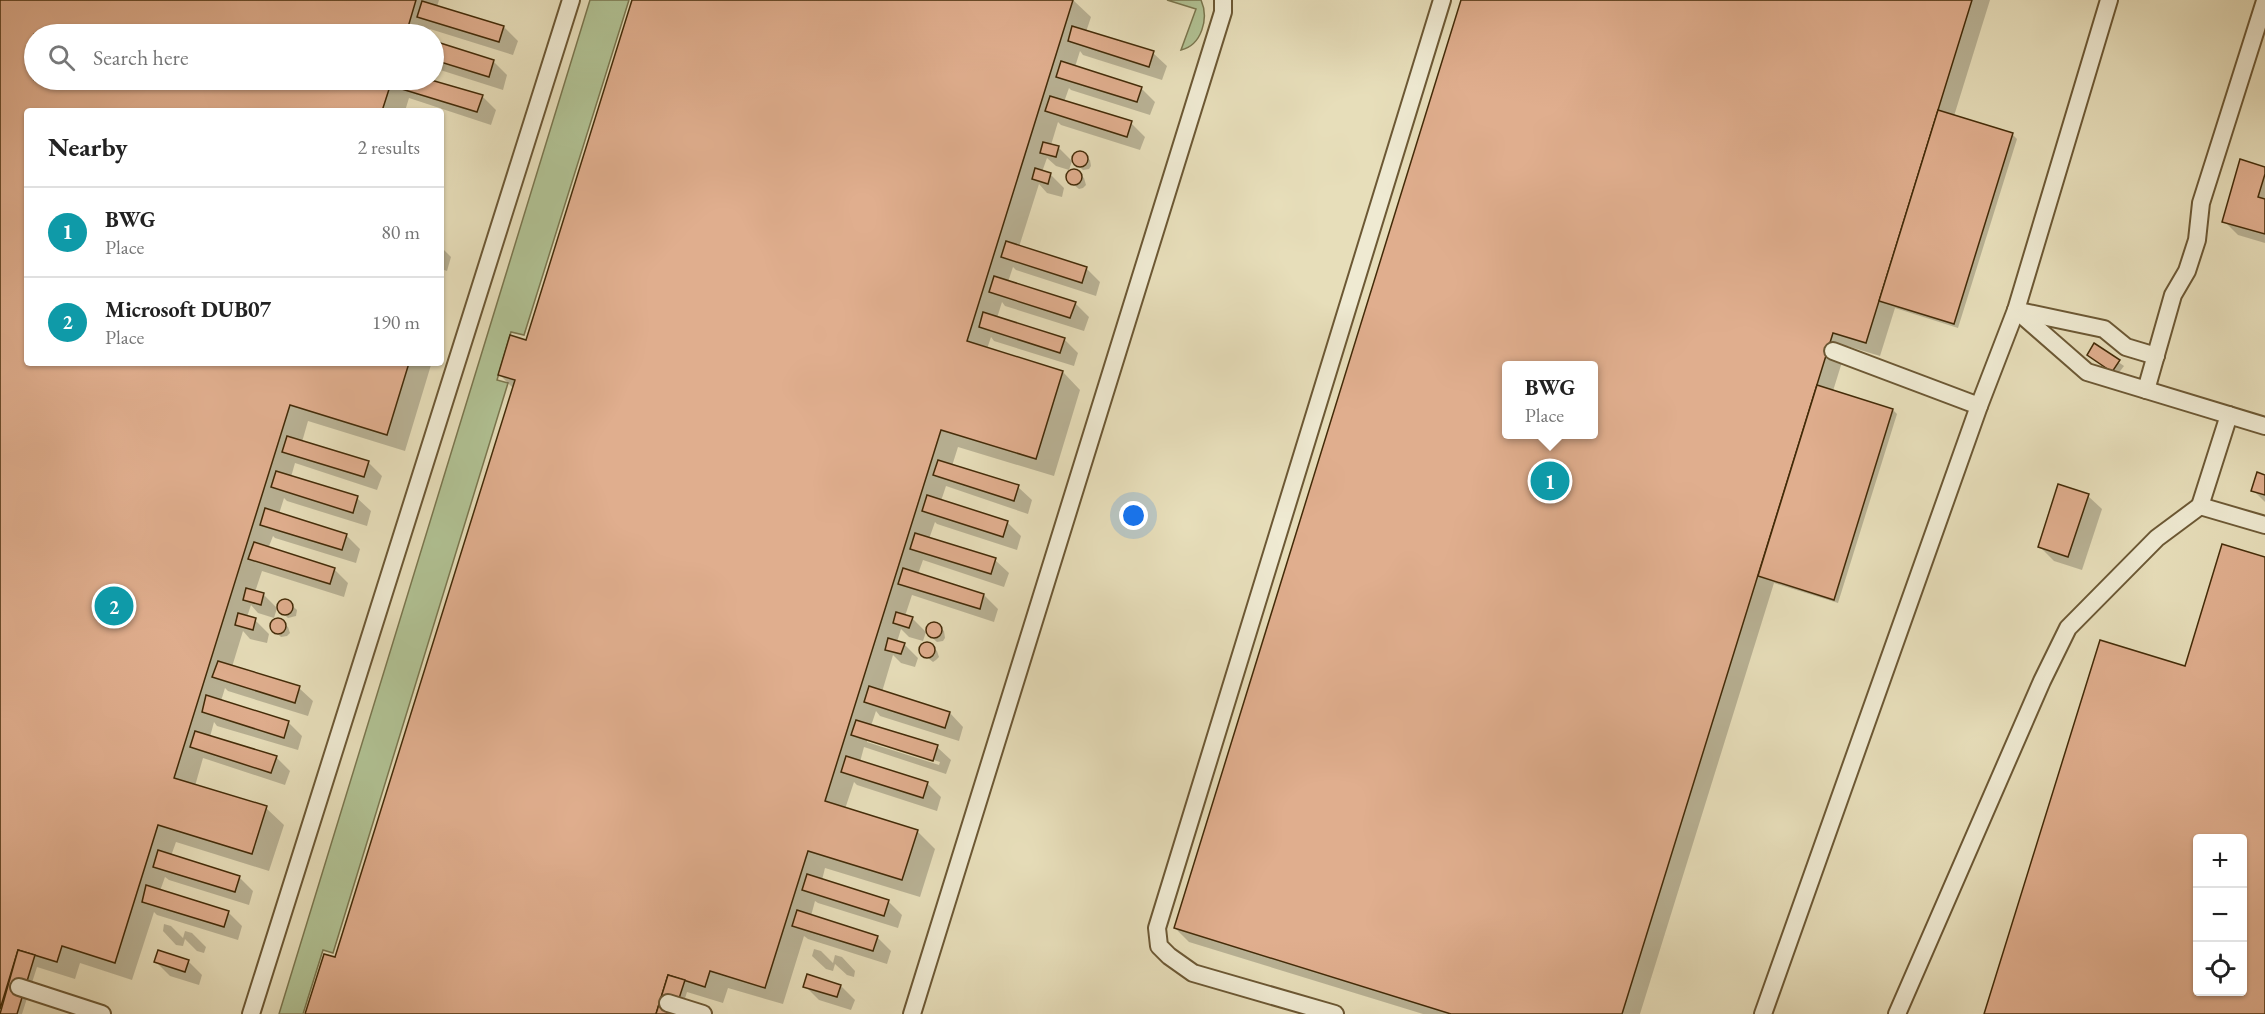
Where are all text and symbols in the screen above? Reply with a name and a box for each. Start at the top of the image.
search box [24,24,444,90]
icon: search [45,41,78,74]
text: Search here [93,43,188,72]
text: Nearby [48,130,128,164]
text: 2 results [357,134,420,160]
text: BWG [105,205,156,234]
text: 1 [62,219,73,245]
text: 80 m [381,219,420,245]
text: Place [105,234,144,260]
text: Microsoft DUB07 [105,295,271,324]
text: 2 [62,309,73,335]
text: 190 m [372,309,420,335]
text: Place [105,324,144,350]
popup [1502,361,1598,439]
text: BWG [1525,373,1575,402]
text: Place [1525,402,1564,428]
pin: 1 [1530,458,1570,504]
your location [1119,501,1148,530]
pin: 2 [94,584,134,628]
map controls [2193,834,2247,996]
button: + [2193,834,2247,888]
button: − [2193,888,2247,942]
button: locate [2193,942,2247,996]

